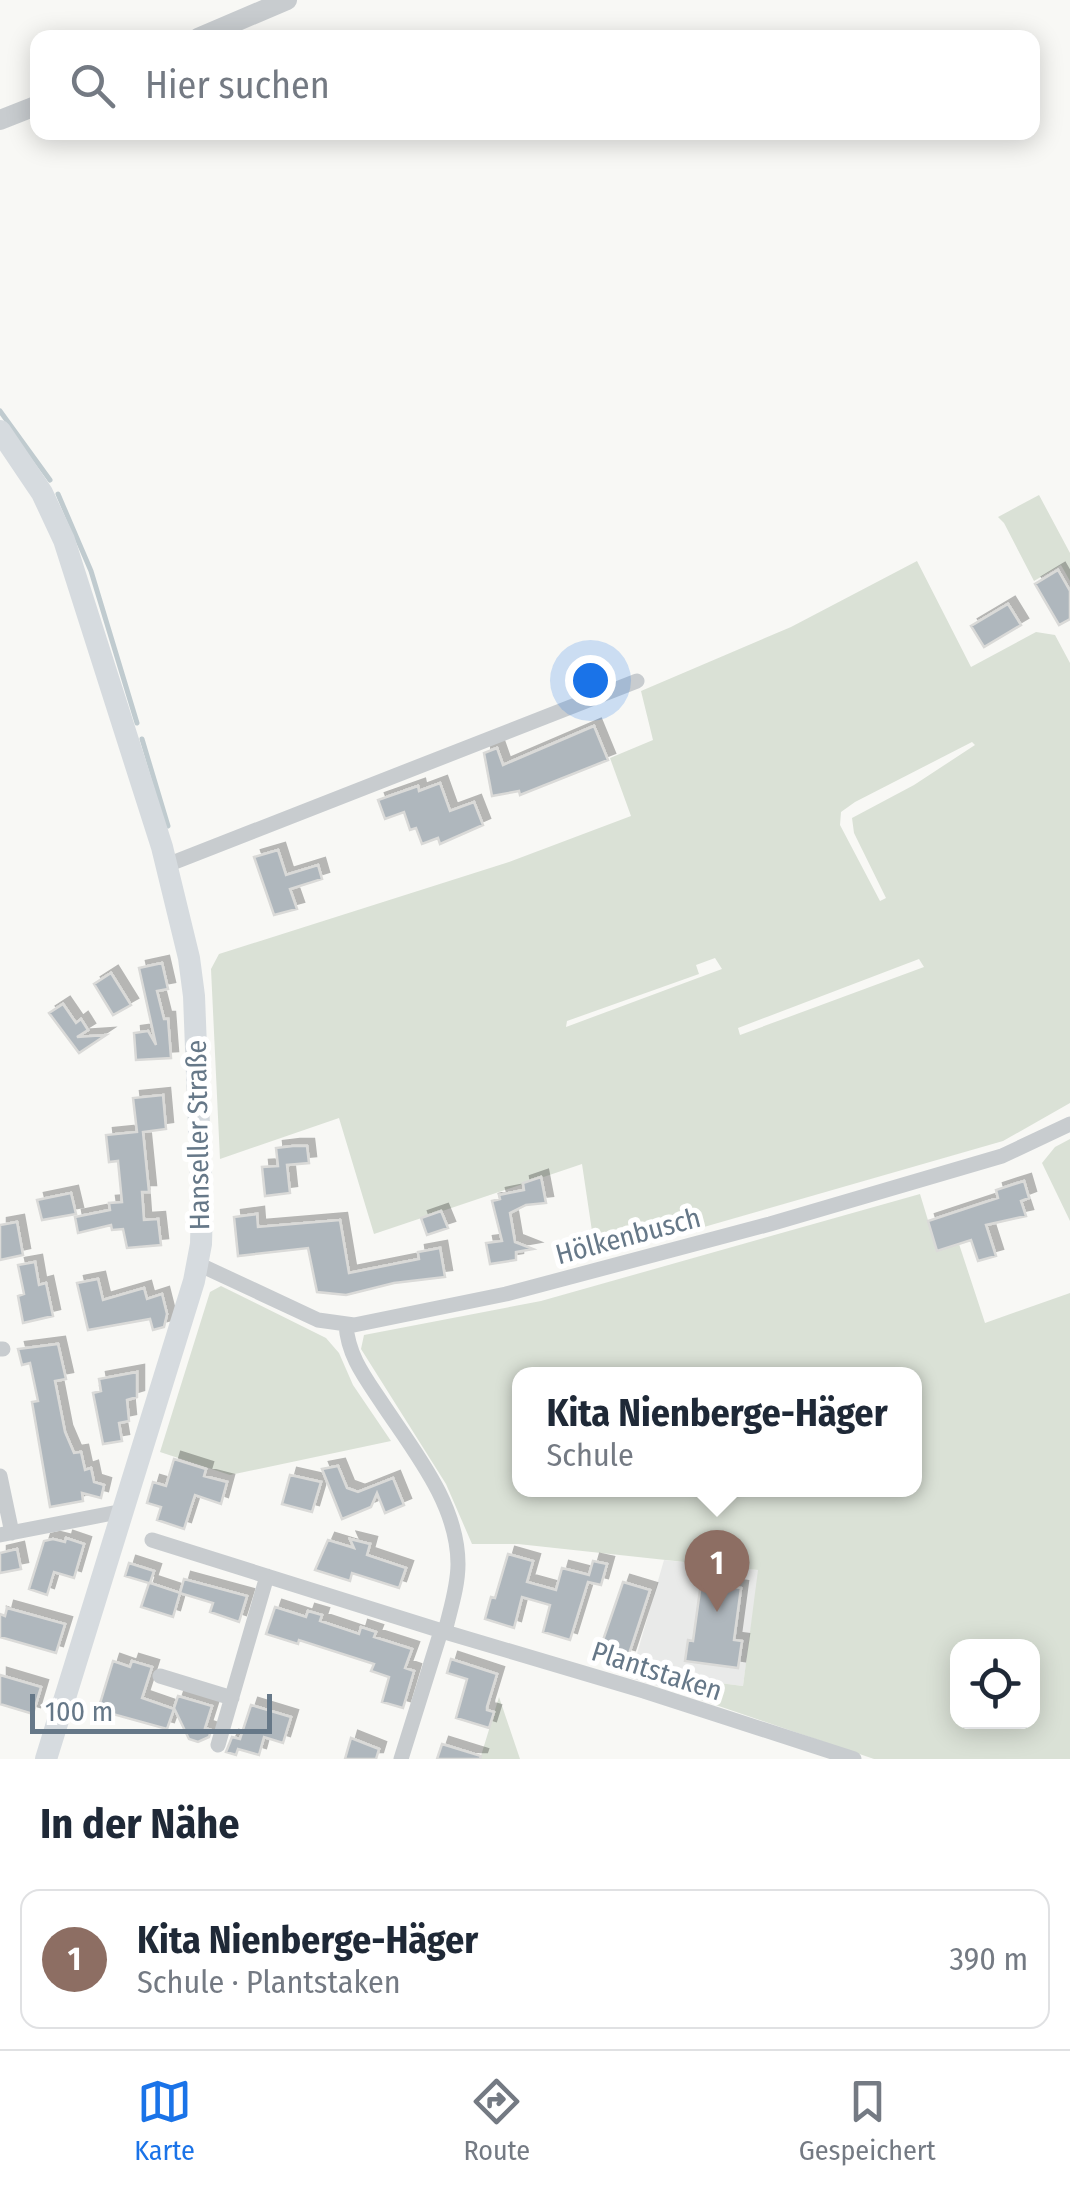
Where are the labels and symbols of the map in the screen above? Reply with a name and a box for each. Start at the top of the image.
your location [565,655,616,706]
street label: Hanseller Straße [180,1039,216,1231]
street label: Hölkenbusch [552,1201,704,1271]
pin: 1 [684,1530,750,1612]
street label: Plantstaken [588,1634,726,1708]
scale bar [30,1689,272,1734]

